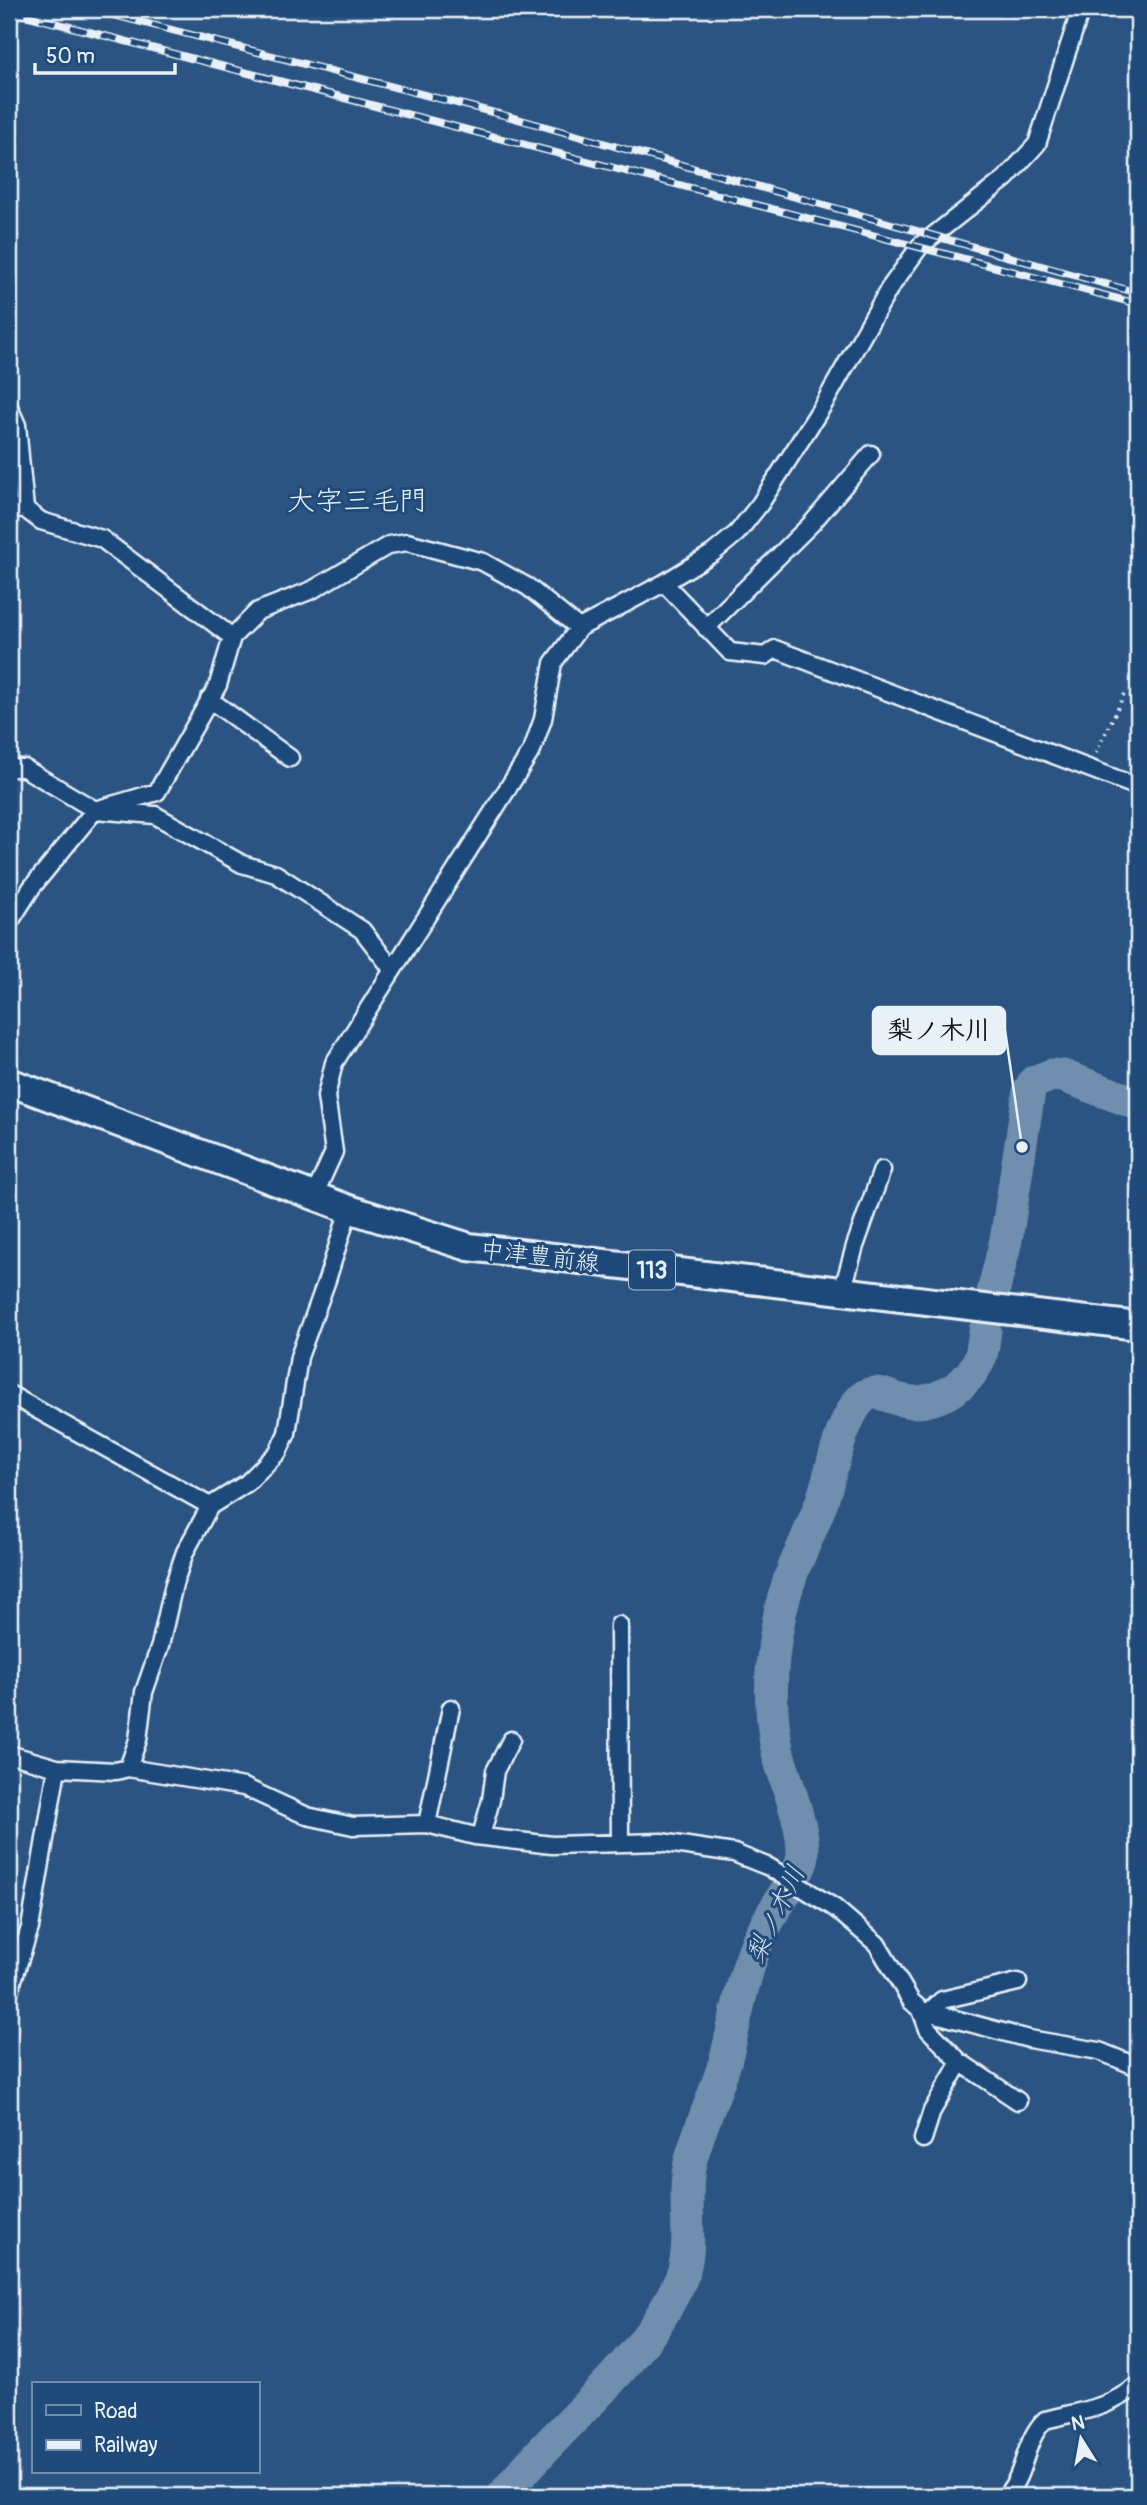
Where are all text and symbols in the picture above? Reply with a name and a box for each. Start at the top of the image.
scale bar [35,32,175,76]
text: 50 m [46,43,95,70]
district label: 大字三毛門 [287,484,427,519]
callout: 梨ノ木川 [873,1007,1005,1054]
text: 梨ノ木川 [887,1015,991,1047]
street label: 中津豊前線 [479,1235,601,1278]
road number: 113 [629,1250,675,1289]
water label: 梨ノ木川 [739,1861,812,1968]
legend [32,2382,259,2474]
text: Road [94,2398,138,2425]
north arrow [1046,2404,1116,2474]
text: N [1069,2410,1087,2436]
text: Railway [94,2432,158,2459]

